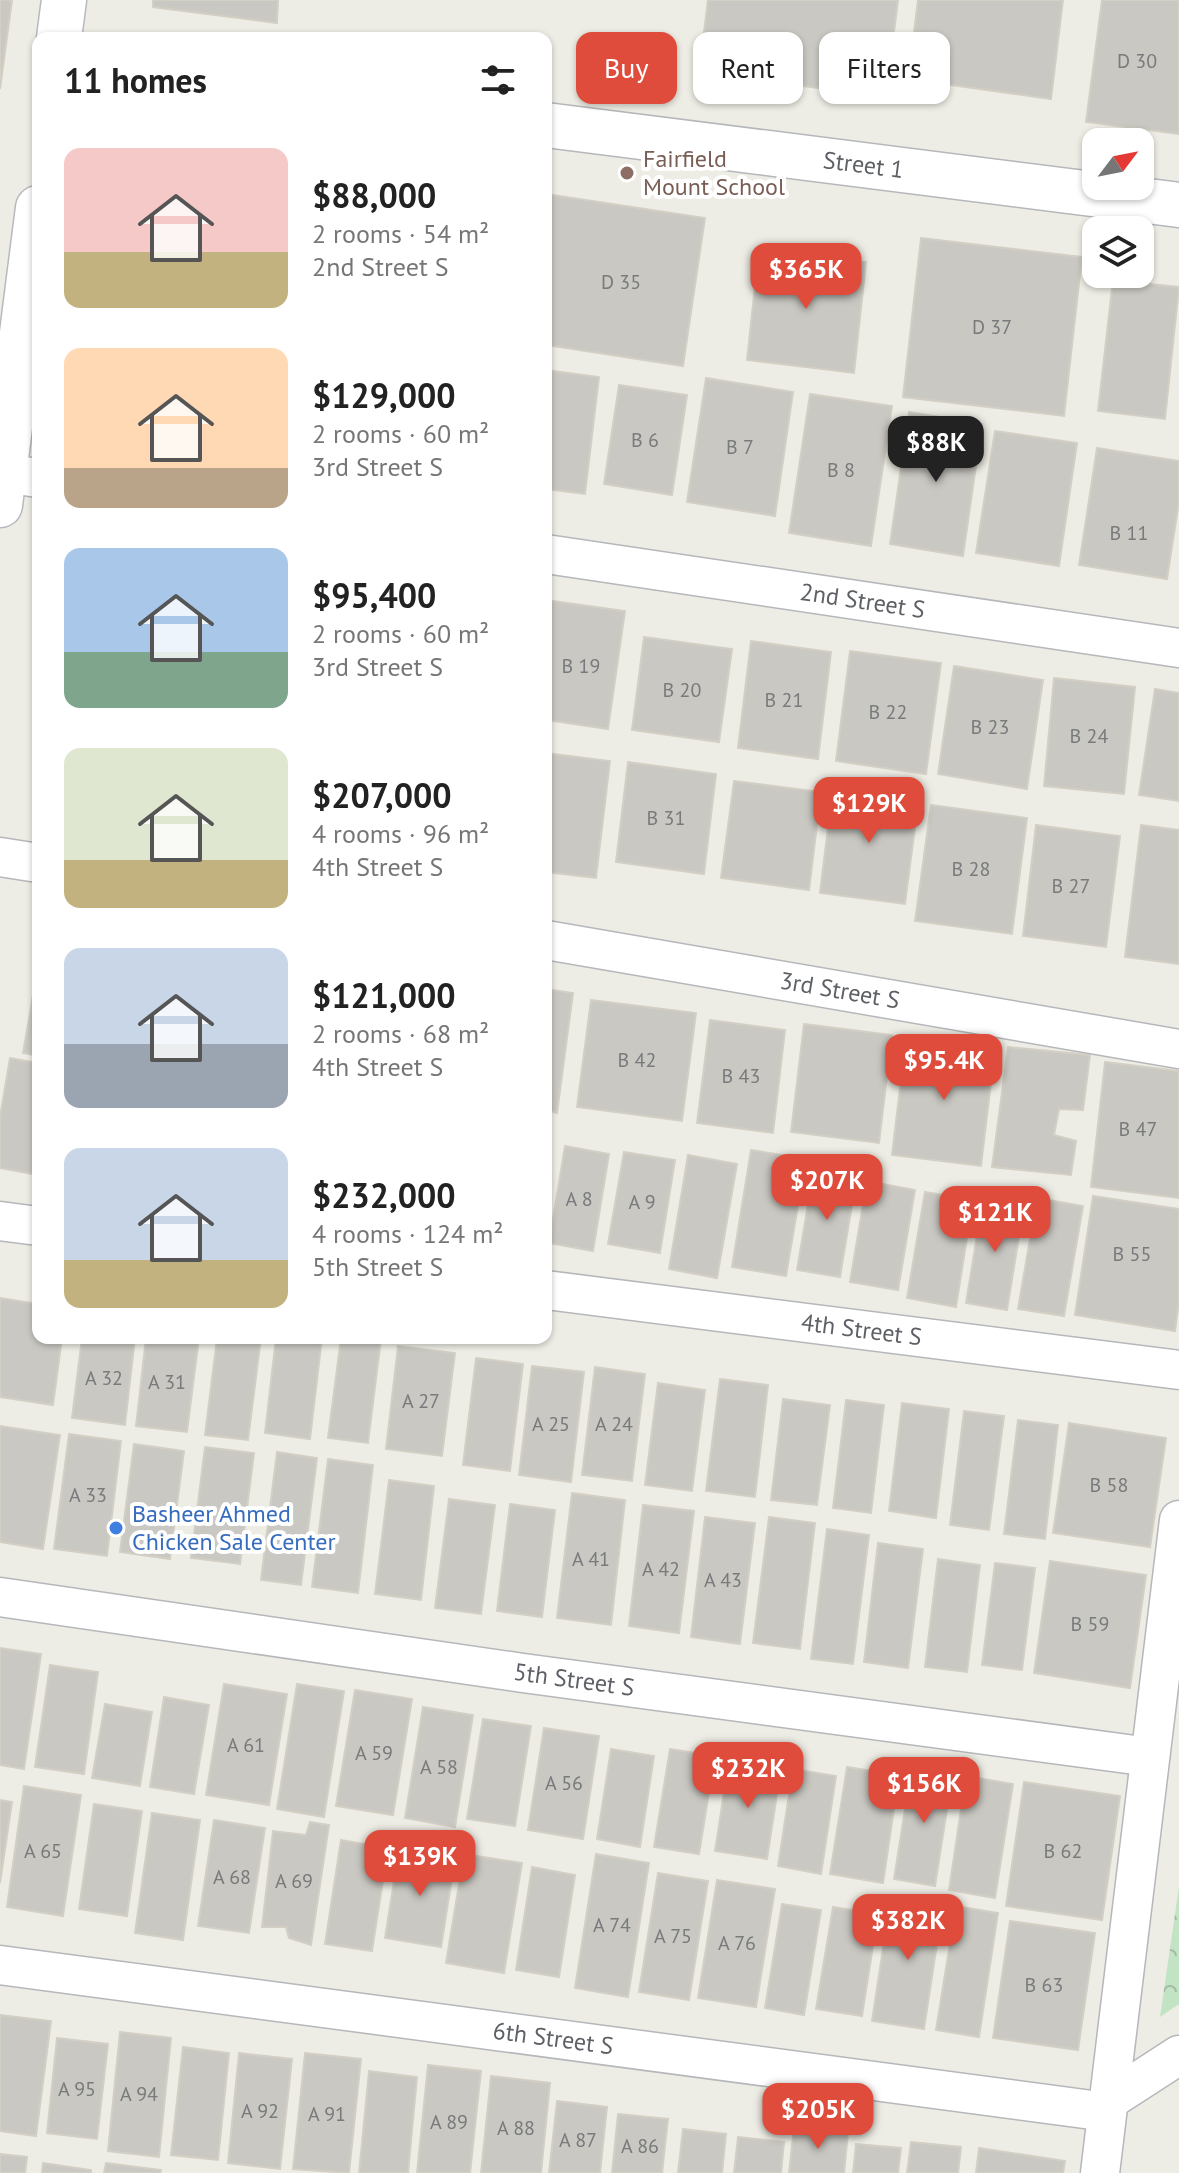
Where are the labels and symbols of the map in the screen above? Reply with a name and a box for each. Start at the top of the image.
house number: D 30 [1117,48,1157,74]
north arrow [1082,128,1154,200]
place label: Fairfield Mount School [643,143,785,202]
street label: Street 1 [821,144,906,185]
marker: Fairfield Mount School [618,164,636,182]
pin: $365K [750,243,862,311]
house number: D 35 [601,269,641,295]
house number: D 37 [972,314,1012,340]
pin: $88K [889,416,983,484]
house number: B 6 [631,427,659,453]
house number: B 7 [726,434,754,460]
house number: B 8 [827,457,855,483]
house number: B 11 [1110,520,1148,546]
street label: 2nd Street S [798,576,927,625]
house number: B 19 [562,653,600,679]
house number: B 20 [663,677,702,703]
house number: B 21 [765,687,803,713]
house number: B 22 [869,699,907,725]
house number: B 23 [971,714,1009,740]
house number: B 24 [1070,723,1109,749]
pin: $129K [813,777,925,845]
house number: B 31 [647,805,685,831]
house number: B 28 [952,856,990,882]
house number: B 27 [1052,873,1090,899]
street label: 3rd Street S [777,965,902,1016]
pin: $95.4K [879,1034,1009,1102]
house number: B 42 [618,1047,656,1073]
house number: B 43 [722,1063,760,1089]
house number: B 47 [1119,1116,1157,1142]
pin: $207K [771,1154,883,1222]
house number: A 8 [565,1186,593,1212]
pin: $121K [939,1186,1051,1254]
house number: A 9 [628,1189,656,1215]
house number: B 55 [1113,1241,1151,1267]
street label: 4th Street S [799,1306,924,1352]
house number: A 32 [85,1365,123,1391]
house number: A 31 [148,1369,186,1395]
house number: A 27 [402,1388,440,1414]
house number: A 25 [532,1411,570,1437]
house number: A 24 [595,1411,633,1437]
house number: B 58 [1090,1472,1128,1498]
house number: A 33 [69,1482,107,1508]
place label: Basheer Ahmed Chicken Sale Center [132,1498,336,1557]
marker: Basheer Ahmed Chicken Sale Center [107,1519,125,1537]
house number: A 41 [572,1546,610,1572]
house number: A 42 [642,1556,680,1582]
house number: A 43 [704,1567,742,1593]
house number: B 59 [1071,1611,1109,1637]
street label: 5th Street S [512,1656,636,1703]
house number: A 61 [227,1732,265,1758]
house number: A 59 [355,1740,393,1766]
pin: $232K [692,1742,804,1810]
house number: A 58 [420,1754,458,1780]
pin: $156K [868,1757,980,1825]
house number: A 56 [545,1770,583,1796]
pin: $139K [364,1830,476,1898]
house number: A 65 [24,1838,62,1864]
house number: B 62 [1044,1838,1082,1864]
house number: A 68 [213,1864,251,1890]
house number: A 69 [275,1868,313,1894]
pin: $382K [852,1894,964,1962]
house number: A 74 [593,1912,631,1938]
house number: A 75 [654,1923,692,1949]
house number: A 76 [718,1930,756,1956]
house number: B 63 [1025,1972,1063,1998]
street label: 6th Street S [491,2015,615,2061]
house number: A 95 [58,2076,96,2102]
house number: A 94 [120,2081,158,2107]
pin: $205K [762,2083,874,2151]
house number: A 92 [241,2098,279,2124]
house number: A 91 [308,2101,346,2127]
house number: A 89 [430,2109,468,2135]
house number: A 88 [497,2115,535,2141]
house number: A 87 [559,2127,597,2153]
house number: A 86 [621,2133,659,2159]

